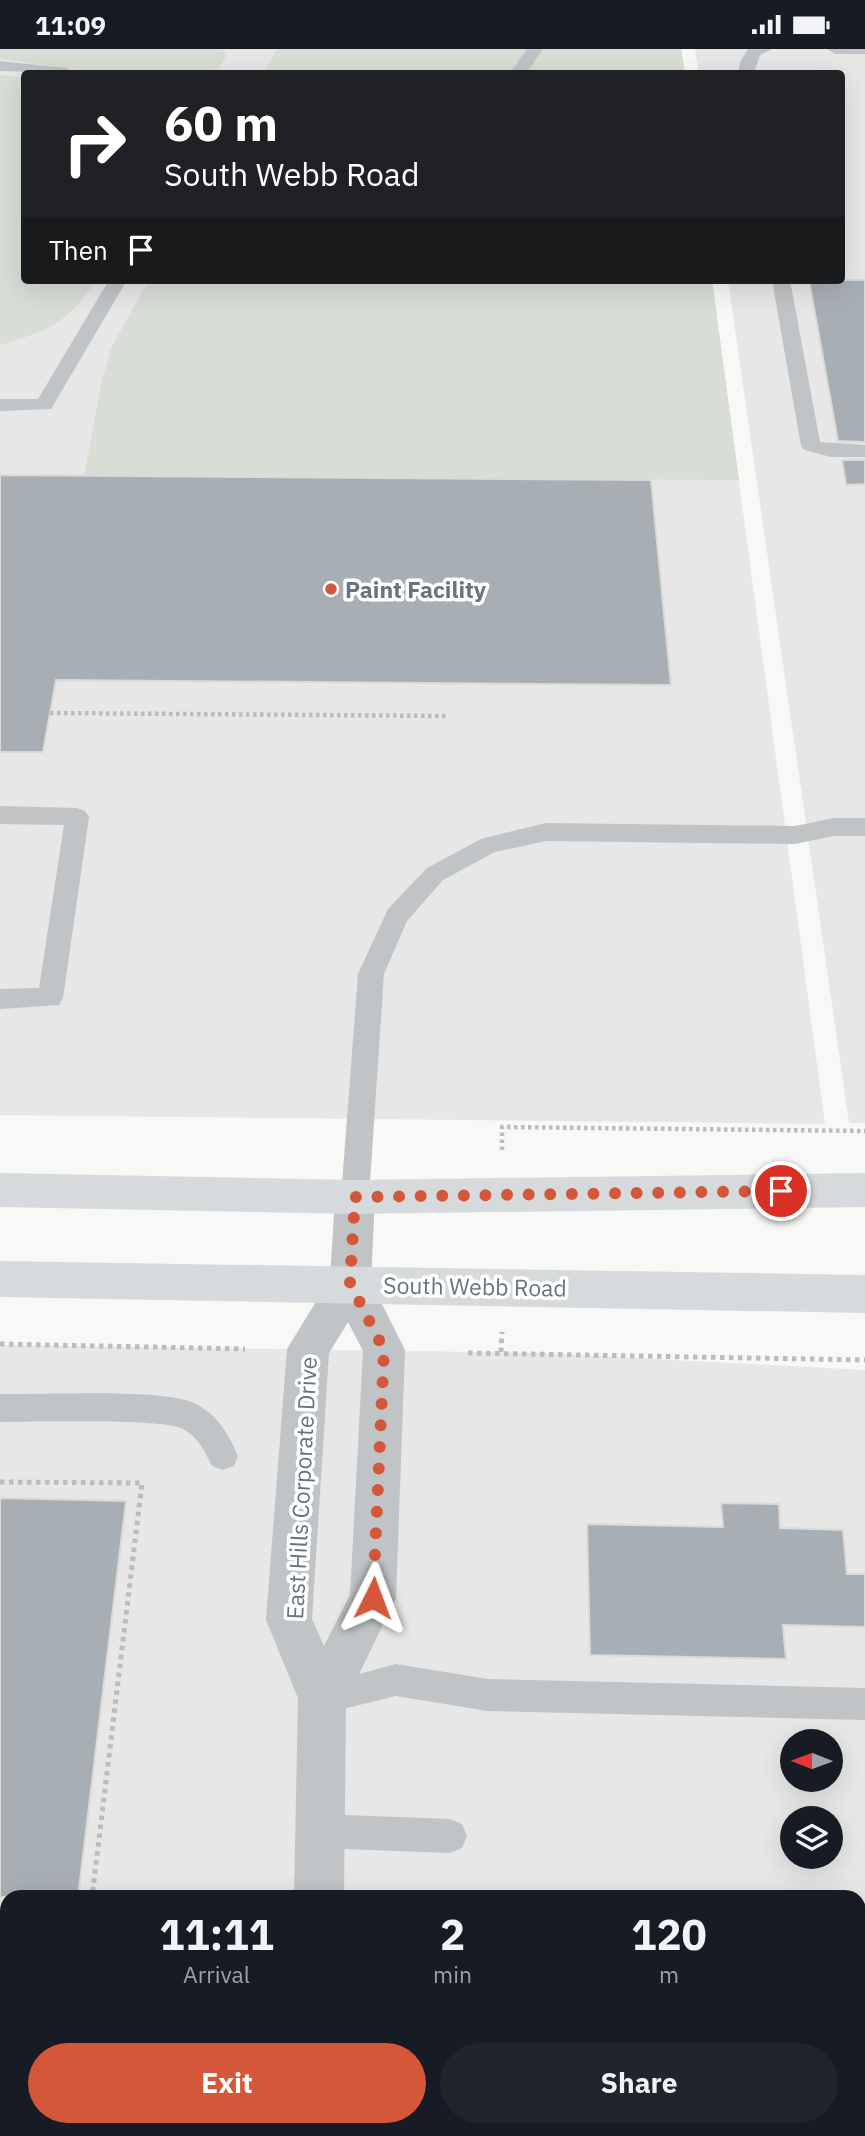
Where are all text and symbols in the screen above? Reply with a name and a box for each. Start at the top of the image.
text: 11:09 [35,8,106,42]
text: 60 m [164,91,278,154]
icon: right [49,98,140,189]
text: South Webb Road [164,153,420,195]
icon: arrive [122,231,160,269]
text: Then [49,233,108,267]
place label: Paint Facility [345,574,487,604]
marker: Paint Facility [323,581,339,597]
pin [751,1161,811,1221]
icon: arrive [762,1172,800,1210]
street label: South Webb Road [383,1269,567,1303]
street label: East Hills Corporate Drive [279,1356,323,1620]
position arrow [336,1561,410,1635]
north arrow [780,1729,844,1792]
map controls [780,1729,843,1869]
button: layers [780,1806,843,1869]
text: 11:11 [159,1907,274,1962]
text: 2 [440,1907,465,1962]
text: 120 [631,1907,707,1962]
text: Arrival [183,1959,250,1989]
text: min [433,1959,472,1989]
text: m [659,1959,679,1989]
button: Exit [28,2043,426,2123]
button: Share [440,2043,838,2123]

